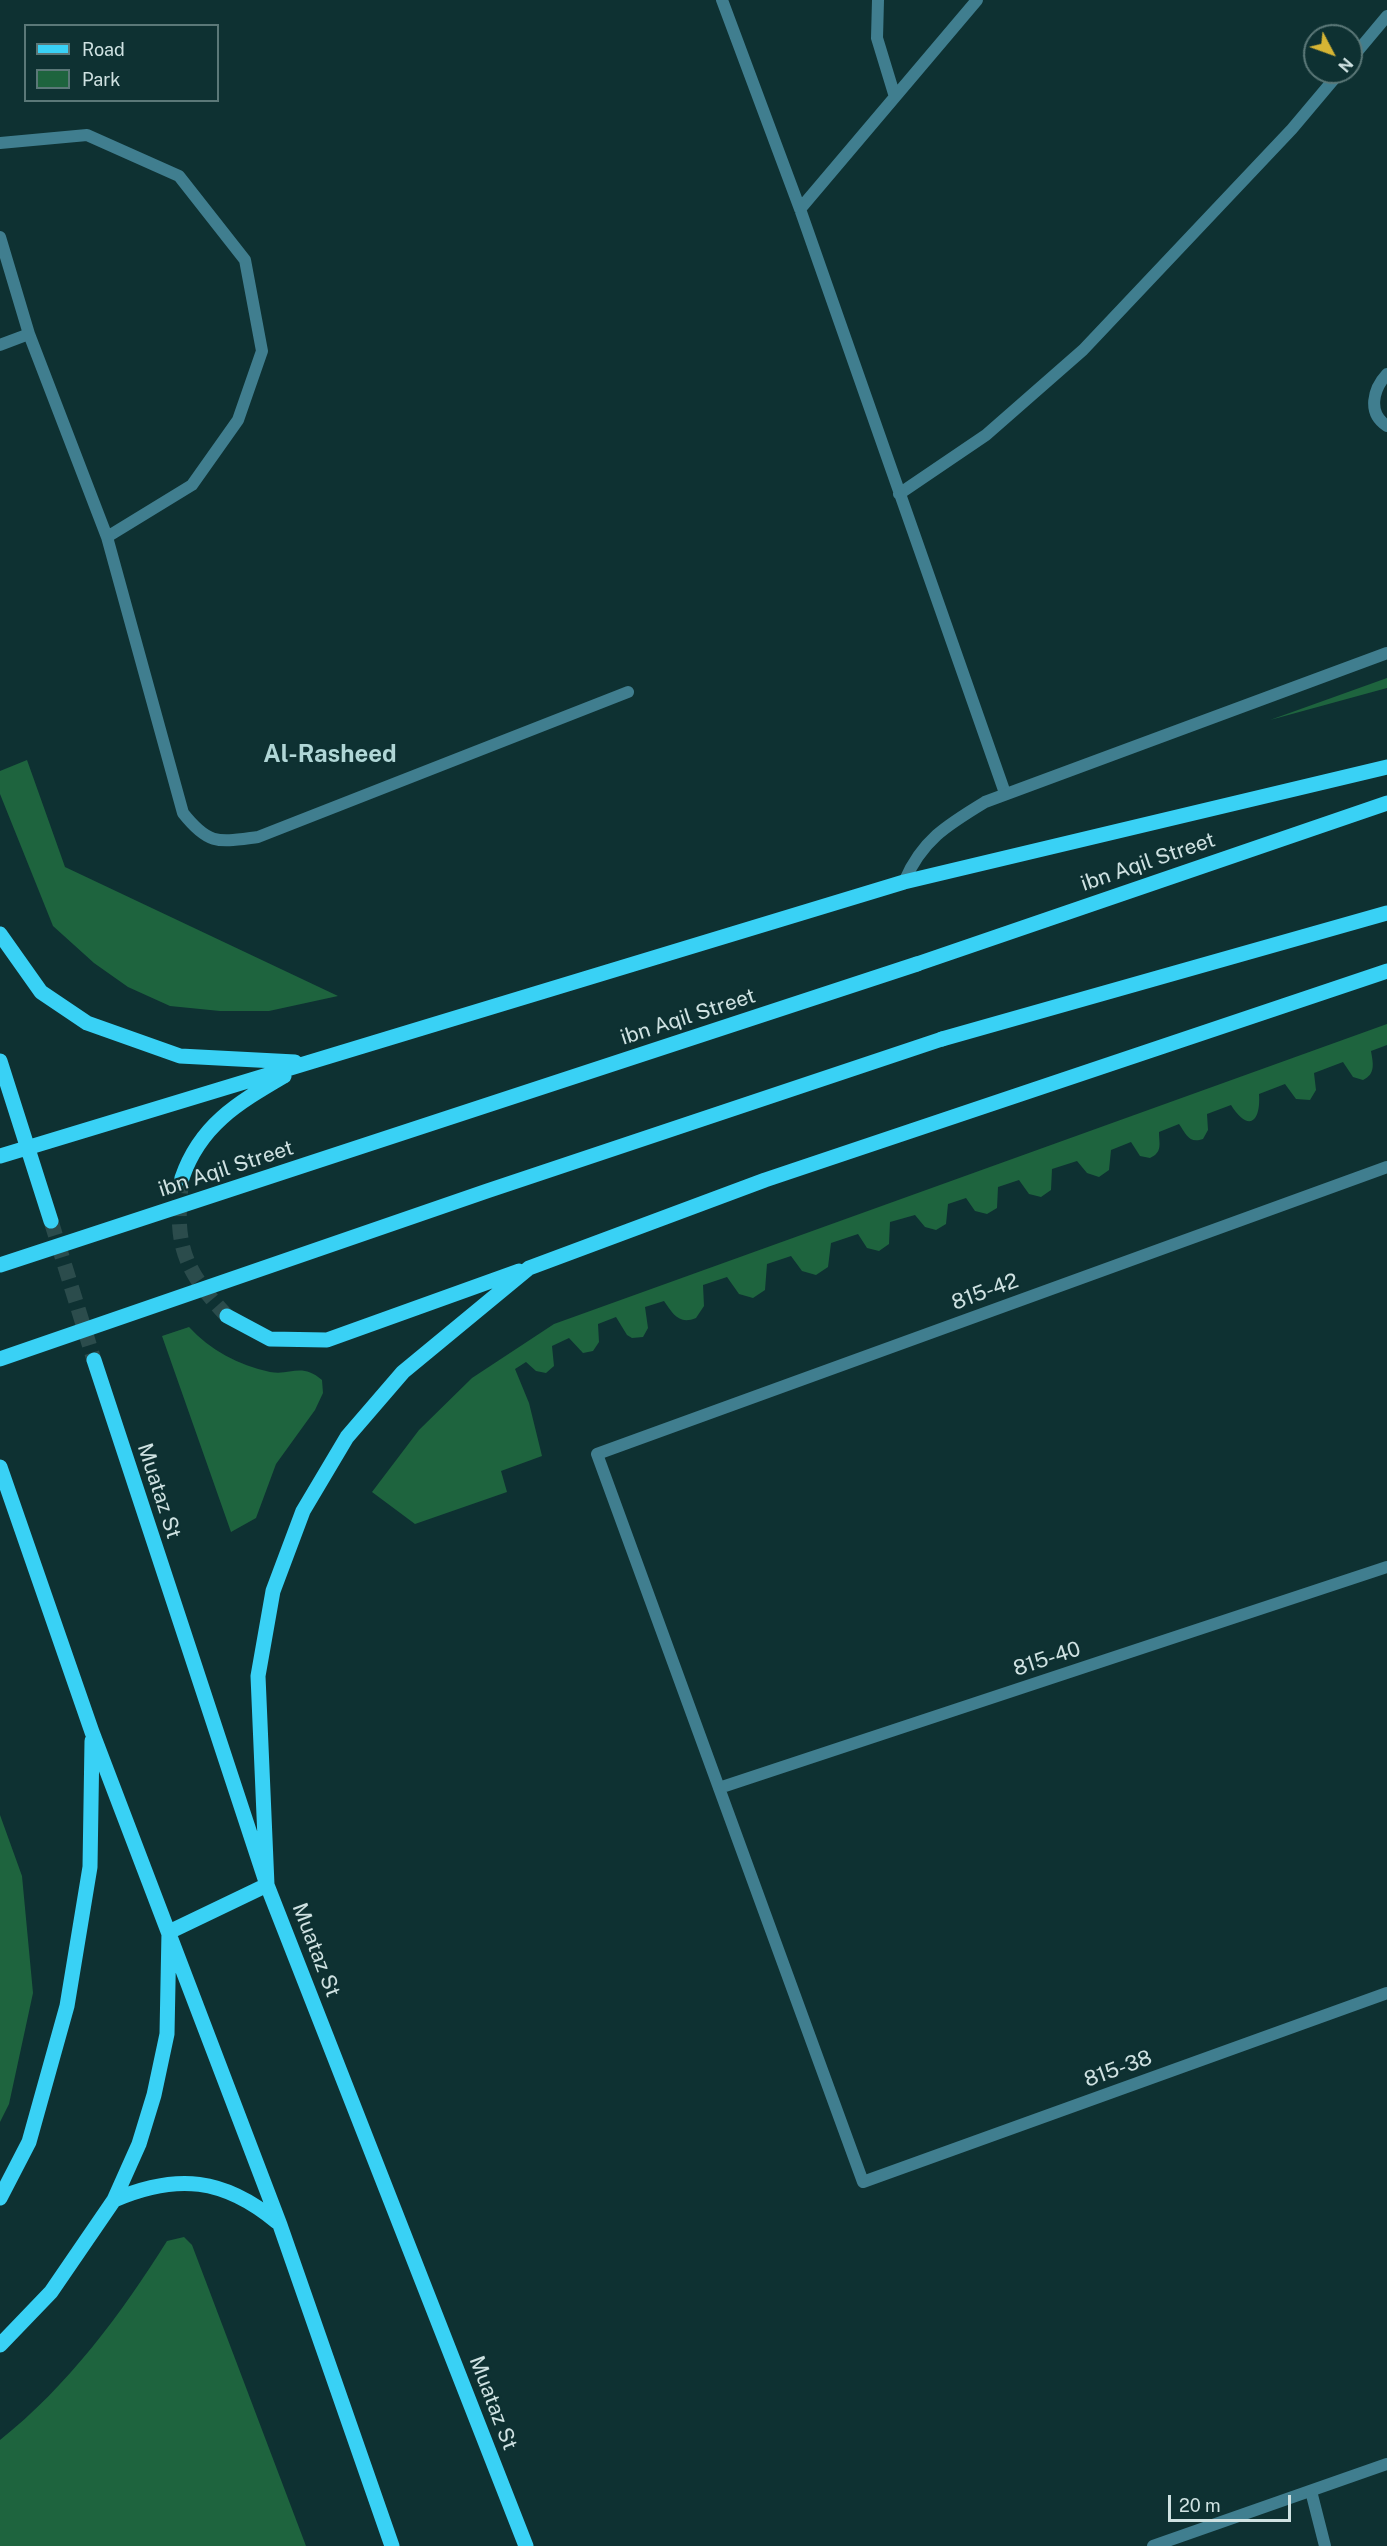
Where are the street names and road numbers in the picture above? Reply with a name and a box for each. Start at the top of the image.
street label: ibn Aqil Street [1077,827,1219,897]
street label: ibn Aqil Street [617,983,759,1051]
street label: ibn Aqil Street [155,1135,297,1203]
street label: 815-42 [948,1268,1022,1316]
street label: Muataz St [132,1440,186,1542]
street label: 815-40 [1010,1636,1084,1682]
street label: Muataz St [287,1899,345,2001]
street label: 815-38 [1081,2045,1155,2093]
street label: Muataz St [464,2352,522,2454]

